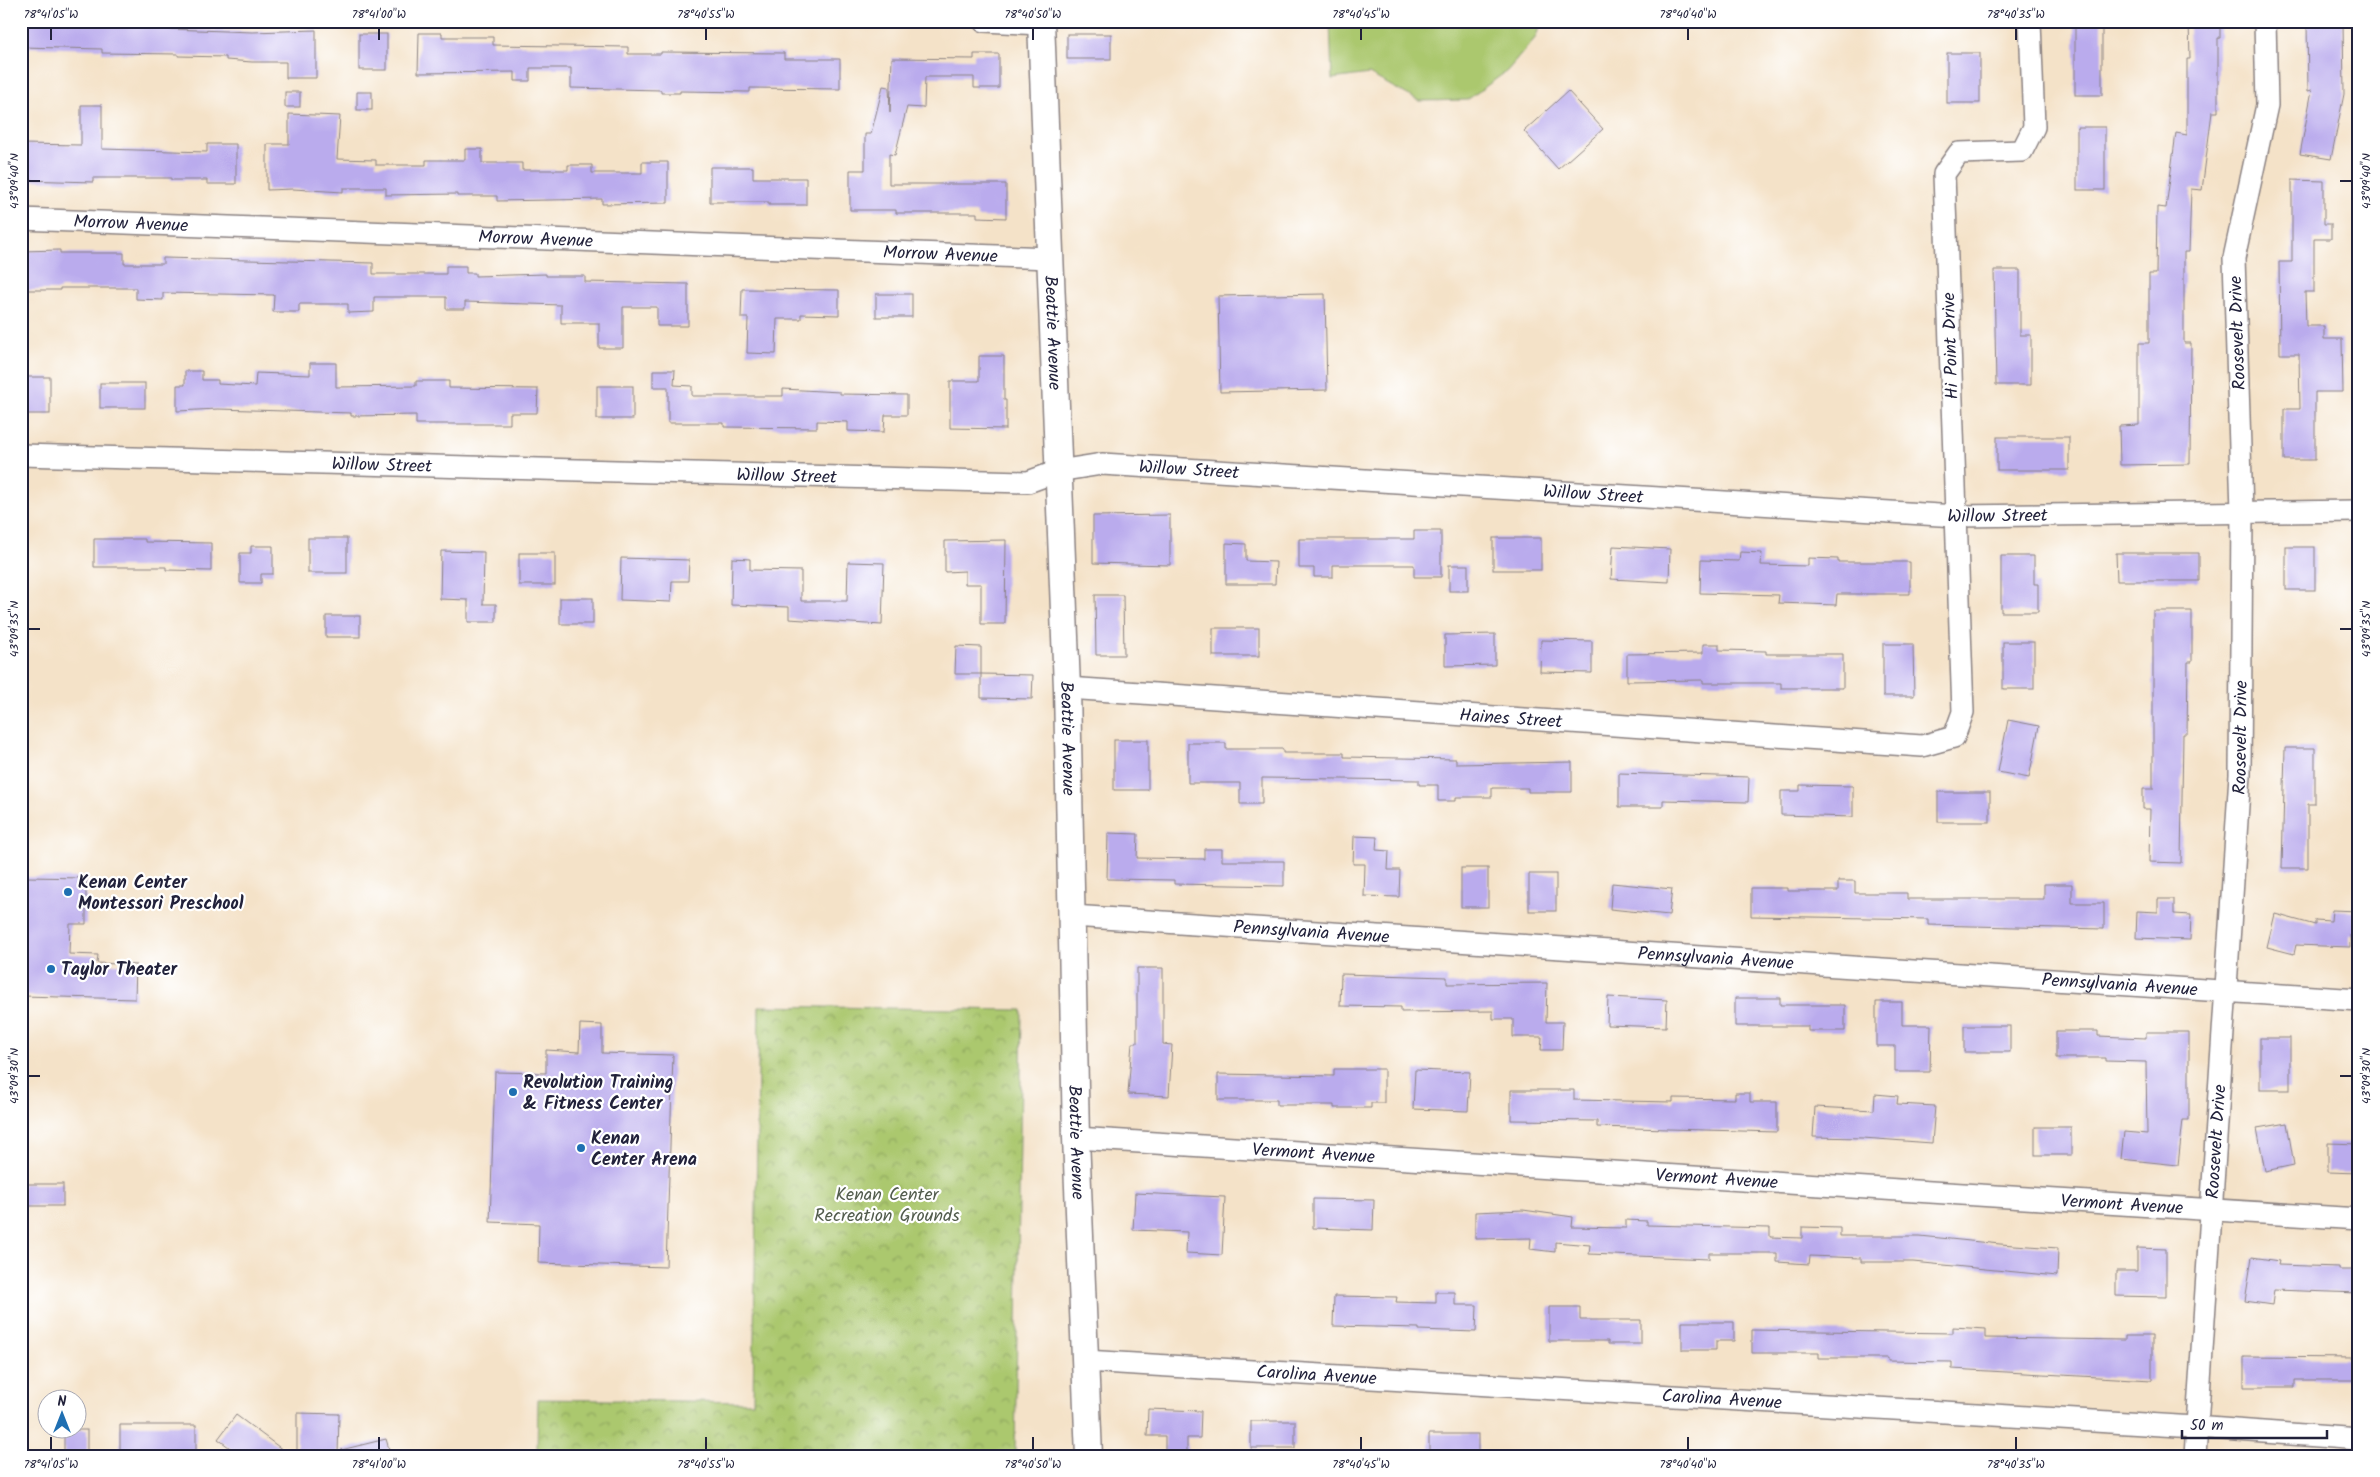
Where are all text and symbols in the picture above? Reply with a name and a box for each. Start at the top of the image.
text: 78°41'05"W [24,5,78,24]
text: 78°41'00"W [352,5,406,24]
text: 78°40'55"W [677,5,735,24]
text: 78°40'50"W [1005,5,1061,24]
text: 78°40'45"W [1332,5,1390,24]
text: 78°40'40"W [1659,5,1717,24]
text: 78°40'35"W [1987,5,2045,24]
text: 43°09'40"N [5,153,24,209]
text: 43°09'40"N [2357,153,2376,209]
street label: Morrow Avenue [73,208,189,241]
street label: Morrow Avenue [478,223,594,257]
street label: Morrow Avenue [882,239,998,272]
street label: Beattie Avenue [1035,275,1068,391]
street label: Roosevelt Drive [2222,275,2255,391]
street label: Hi Point Drive [1935,292,1968,400]
street label: Willow Street [331,450,433,482]
street label: Willow Street [1138,453,1241,488]
street label: Willow Street [736,461,838,493]
street label: Willow Street [1542,478,1645,513]
street label: Willow Street [1946,502,2049,532]
text: 43°09'35"N [5,601,24,657]
text: 43°09'35"N [2357,601,2376,657]
street label: Roosevelt Drive [2226,680,2257,796]
street label: Beattie Avenue [1051,681,1082,796]
street label: Haines Street [1458,702,1564,738]
place label: Kenan Center Montessori Preschool [78,869,244,919]
marker: Kenan Center Montessori Preschool [62,886,74,898]
street label: Pennsylvania Avenue [1232,914,1390,953]
street label: Pennsylvania Avenue [1637,940,1794,979]
place label: Taylor Theater [61,956,179,985]
marker: Taylor Theater [45,963,57,975]
street label: Pennsylvania Avenue [2041,966,2199,1005]
text: 43°09'30"N [5,1048,24,1104]
text: 43°09'30"N [2357,1048,2376,1104]
place label: Revolution Training & Fitness Center [523,1069,673,1119]
street label: Roosevelt Drive [2199,1084,2236,1200]
street label: Beattie Avenue [1059,1085,1092,1200]
marker: Revolution Training & Fitness Center [507,1086,519,1098]
place label: Kenan Center Arena [591,1125,697,1175]
street label: Vermont Avenue [1251,1136,1376,1173]
marker: Kenan Center Arena [575,1142,587,1154]
street label: Vermont Avenue [1654,1162,1779,1198]
park label: Kenan Center Recreation Grounds [814,1181,960,1231]
street label: Vermont Avenue [2060,1187,2184,1224]
street label: Carolina Avenue [1256,1358,1377,1394]
street label: Carolina Avenue [1661,1382,1783,1418]
north arrow [38,1390,88,1440]
text: N [58,1391,67,1413]
scale bar [2182,1407,2328,1439]
text: 50 m [2190,1414,2224,1438]
text: 78°41'05"W [24,1455,78,1474]
text: 78°41'00"W [352,1455,406,1474]
text: 78°40'55"W [677,1455,735,1474]
text: 78°40'50"W [1005,1455,1061,1474]
text: 78°40'45"W [1332,1455,1390,1474]
text: 78°40'40"W [1659,1455,1717,1474]
text: 78°40'35"W [1987,1455,2045,1474]

